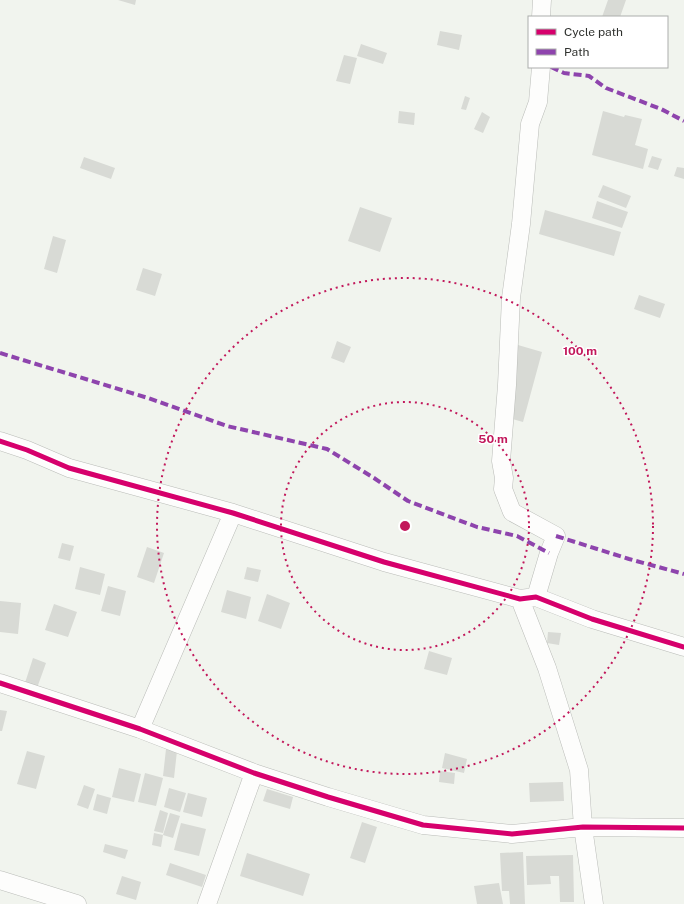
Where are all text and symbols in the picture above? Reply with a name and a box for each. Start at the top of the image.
legend [528,16,668,68]
text: Cycle path [564,25,623,39]
text: Path [564,45,590,59]
text: 100 m [563,344,597,358]
text: 50 m [478,432,508,446]
centre of rings [398,519,412,533]

